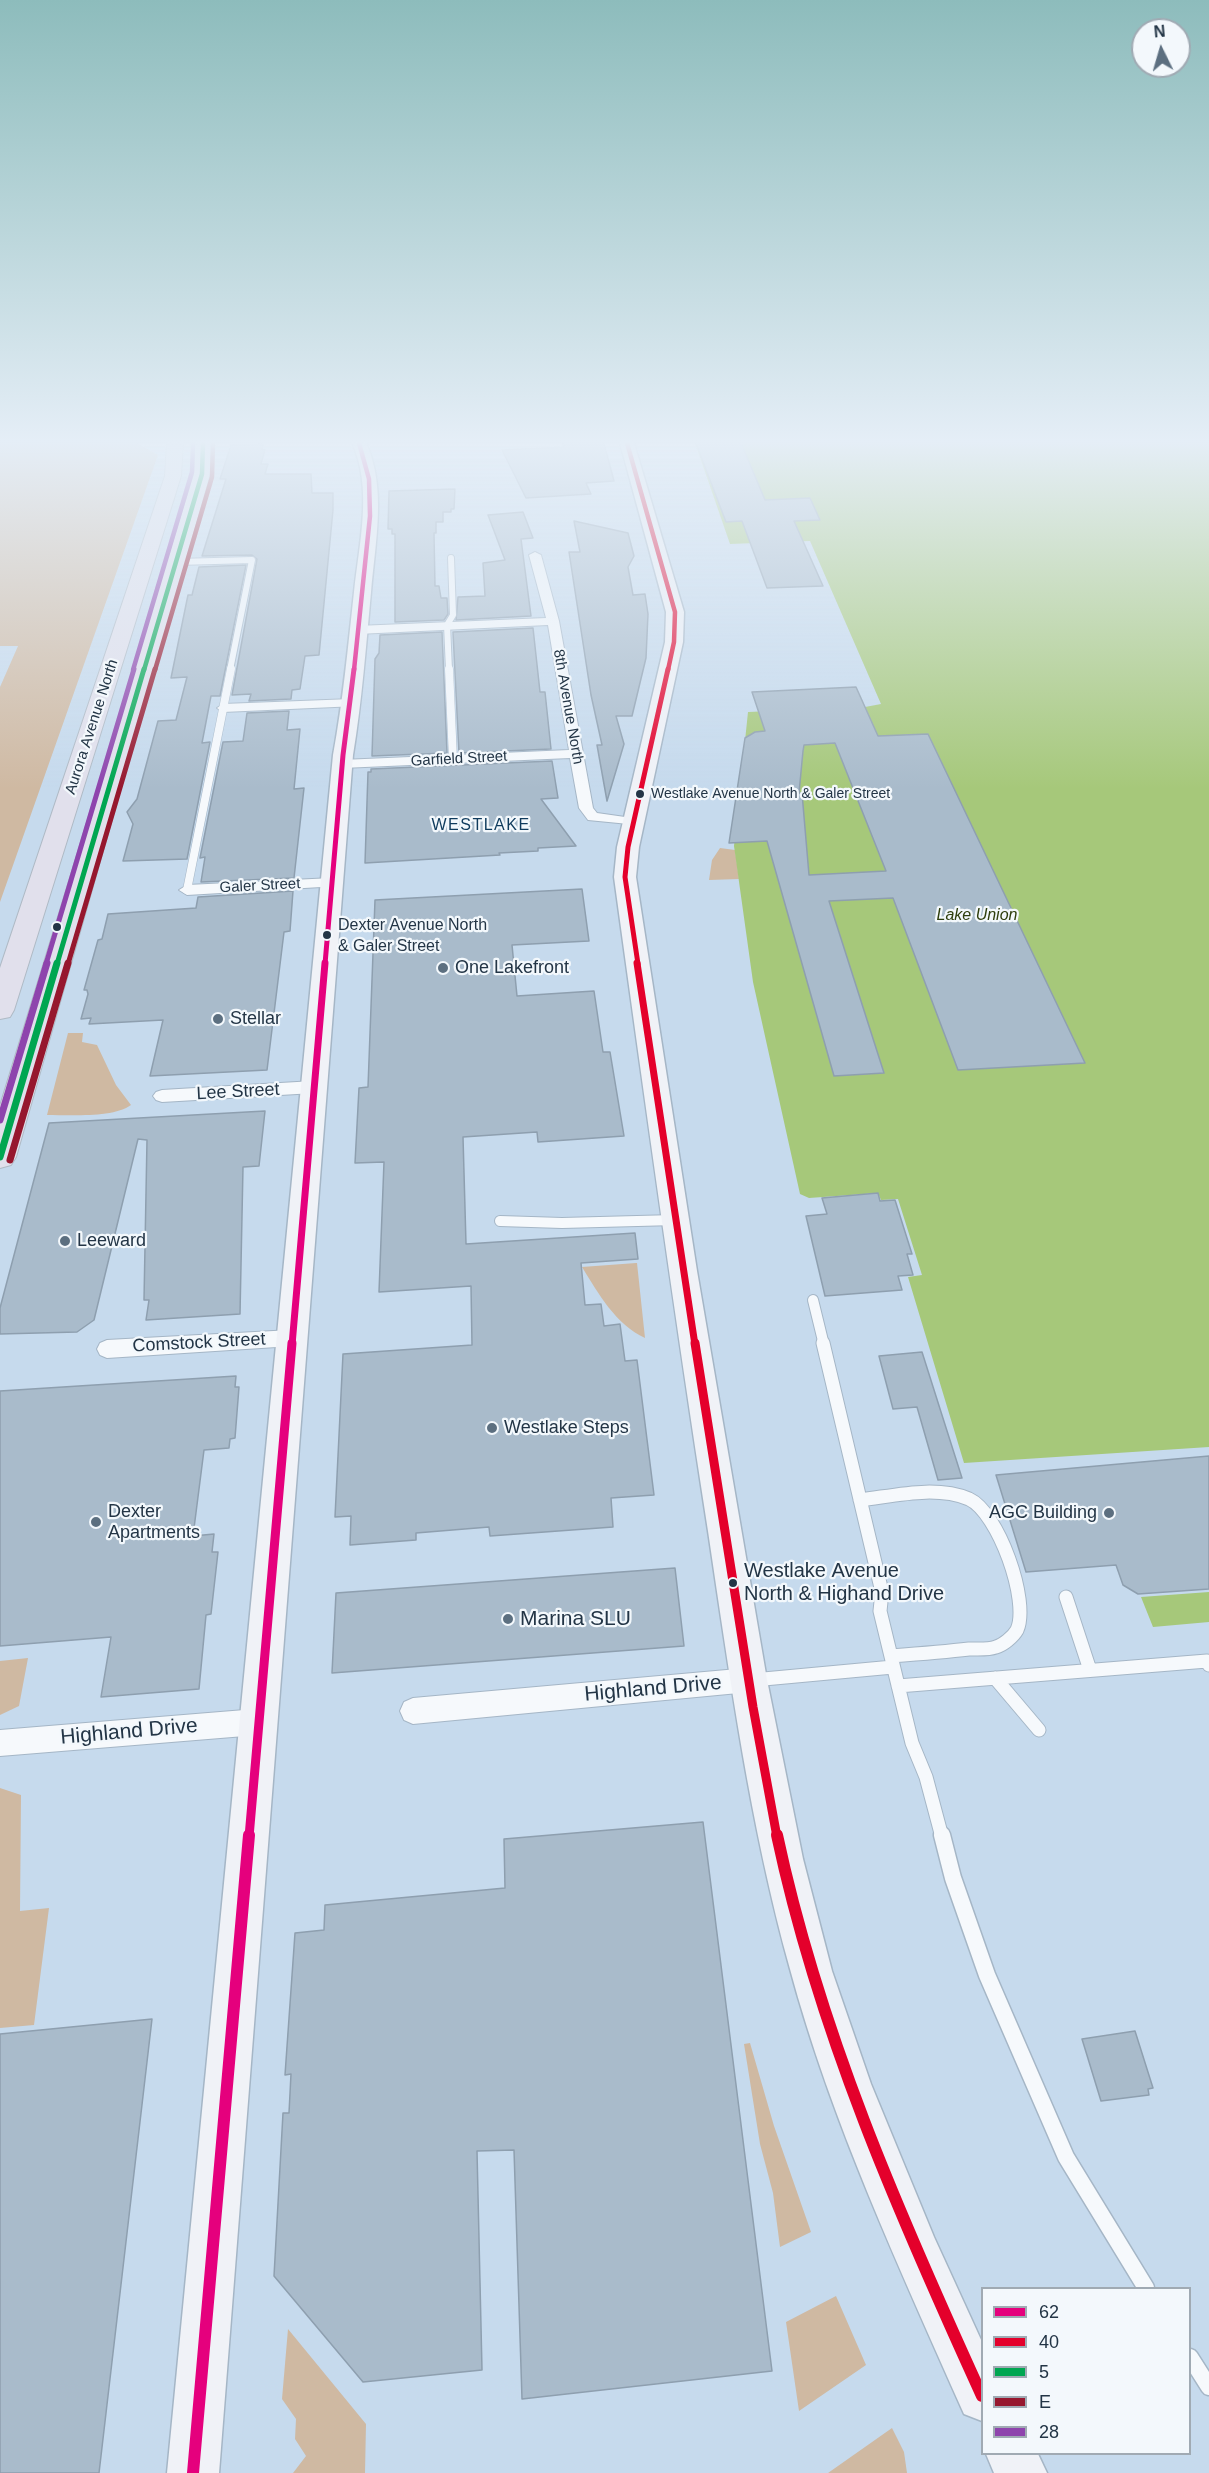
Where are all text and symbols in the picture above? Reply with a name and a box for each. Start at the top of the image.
north arrow [1131,18,1191,78]
text: N [1153,23,1166,41]
street label: 8th Avenue North [549,648,587,766]
street label: Aurora Avenue North [62,657,122,797]
street label: Garfield Street [410,747,508,771]
place label: Westlake Avenue North & Galer Street [651,786,890,802]
marker: Westlake Avenue North & Galer Street [634,788,646,800]
district label: WESTLAKE [431,816,531,836]
street label: Galer Street [219,875,301,897]
water label: Lake Union [937,906,1017,926]
place label: Dexter Avenue North & Galer Street [338,916,487,954]
unlabelled marker [51,921,63,933]
marker: Dexter Avenue North & Galer Street [321,929,333,941]
place label: One Lakefront [455,957,569,979]
marker: One Lakefront [436,961,450,975]
place label: Stellar [230,1008,281,1030]
marker: Stellar [211,1012,225,1026]
street label: Lee Street [196,1079,280,1105]
place label: Leeward [77,1230,146,1252]
marker: Leeward [58,1234,72,1248]
street label: Comstock Street [132,1329,266,1357]
place label: Westlake Steps [504,1417,629,1439]
marker: Westlake Steps [485,1421,499,1435]
place label: Dexter Apartments [108,1501,200,1544]
place label: AGC Building [989,1502,1097,1524]
marker: AGC Building [1102,1506,1116,1520]
marker: Dexter Apartments [89,1515,103,1529]
place label: Westlake Avenue North & Highand Drive [744,1559,944,1606]
marker: Westlake Avenue North & Highand Drive [727,1577,739,1589]
place label: Marina SLU [520,1606,631,1632]
marker: Marina SLU [501,1612,515,1626]
street label: Highland Drive [583,1670,723,1708]
street label: Highland Drive [59,1713,199,1751]
legend [981,2287,1191,2455]
text: 62 [1039,2302,1059,2322]
text: 40 [1039,2332,1059,2352]
text: 5 [1039,2362,1049,2382]
text: E [1039,2392,1051,2412]
text: 28 [1039,2422,1059,2442]

